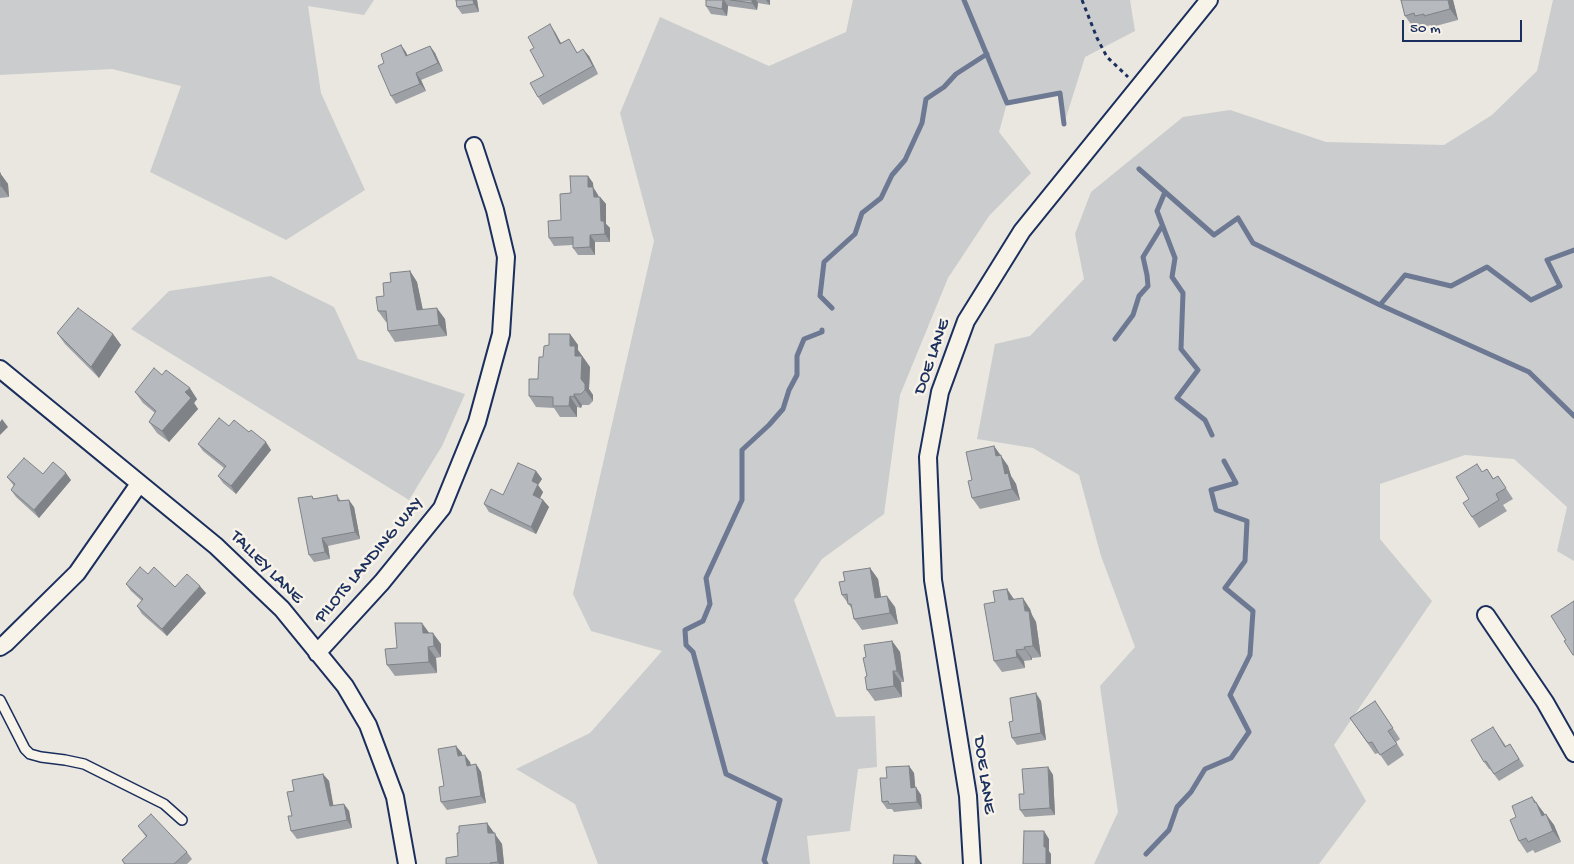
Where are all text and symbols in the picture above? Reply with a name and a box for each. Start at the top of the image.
scale bar [1404,10,1524,42]
text: 50 m [1410,20,1441,38]
street label: DOE LANE [910,317,956,397]
street label: PILOTS LANDING WAY [311,494,429,628]
street label: TALLEY LANE [225,527,307,609]
street label: DOE LANE [967,735,999,815]

